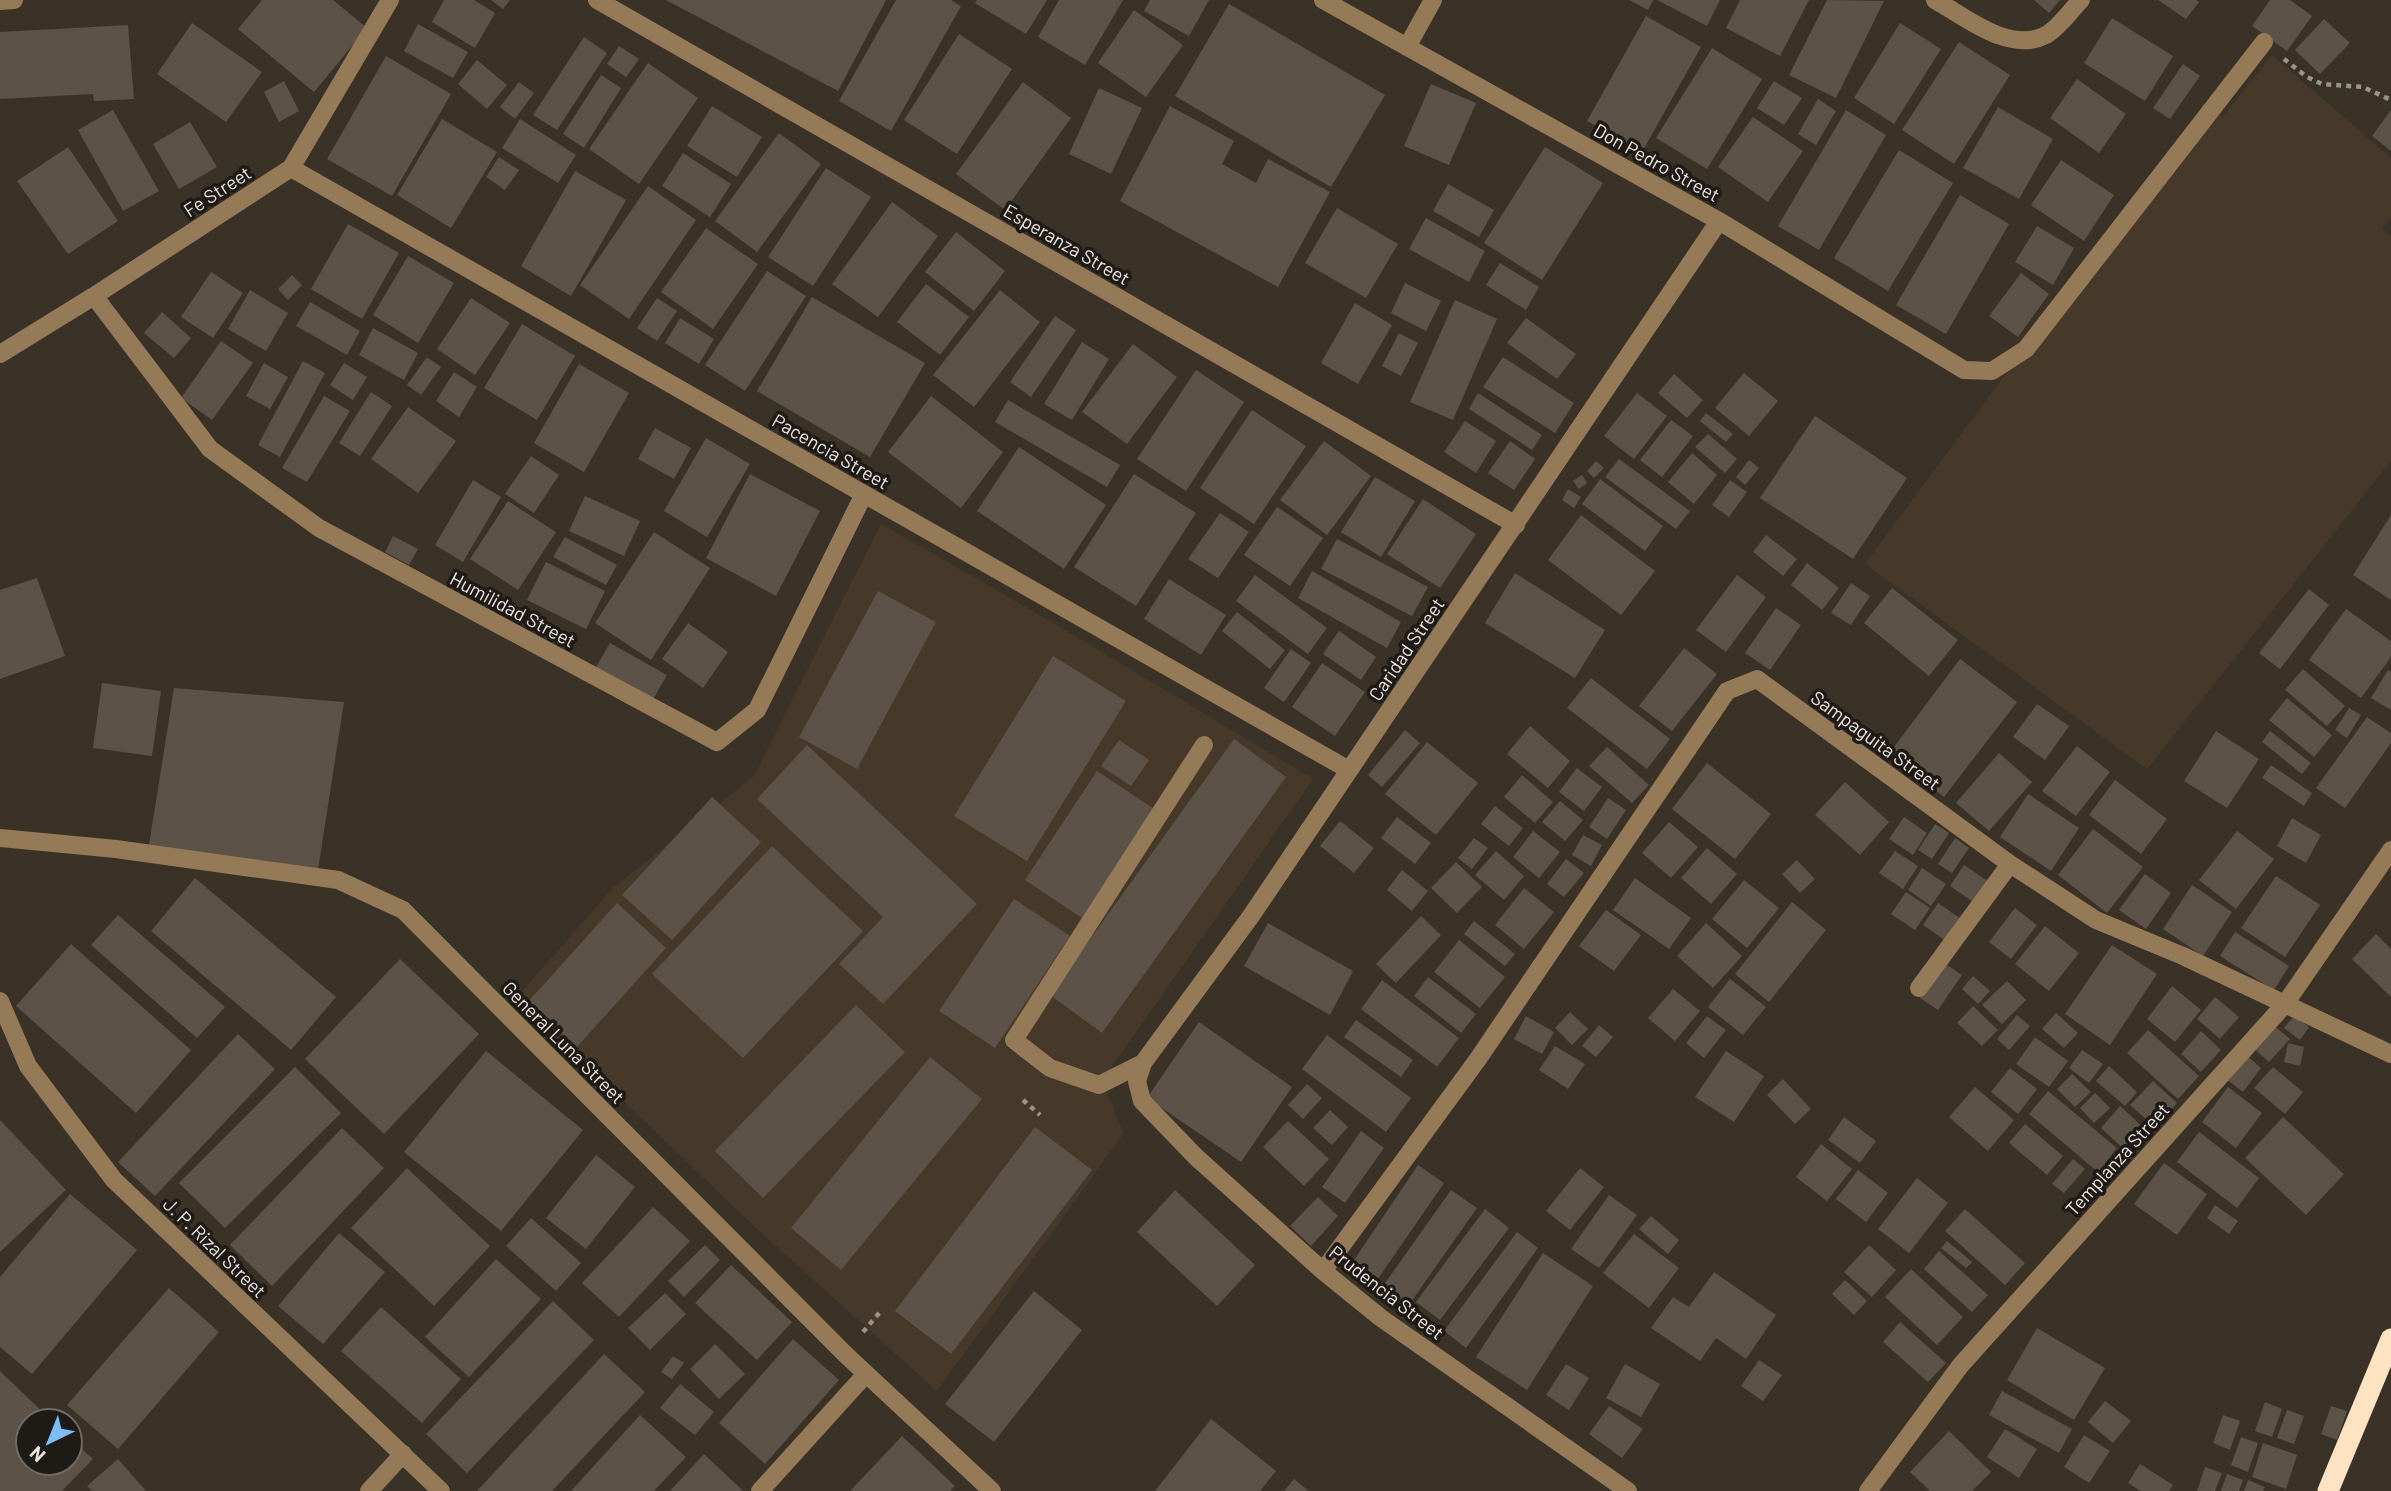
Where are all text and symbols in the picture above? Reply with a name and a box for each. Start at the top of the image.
street label: Don Pedro Street [1590,118,1724,206]
street label: Fe Street [179,161,255,221]
street label: Esperanza Street [1000,199,1134,289]
street label: Pacencia Street [768,408,894,494]
street label: Humilidad Street [446,566,580,652]
street label: Caridad Street [1363,593,1449,705]
street label: Sampaguita Street [1807,685,1945,795]
street label: General Luna Street [498,976,630,1108]
street label: Templanza Street [2060,1098,2174,1220]
street label: J. P. Rizal Street [159,1192,271,1302]
street label: Prudencia Street [1325,1240,1449,1344]
north arrow [14,1407,84,1477]
text: N [25,1442,50,1468]

